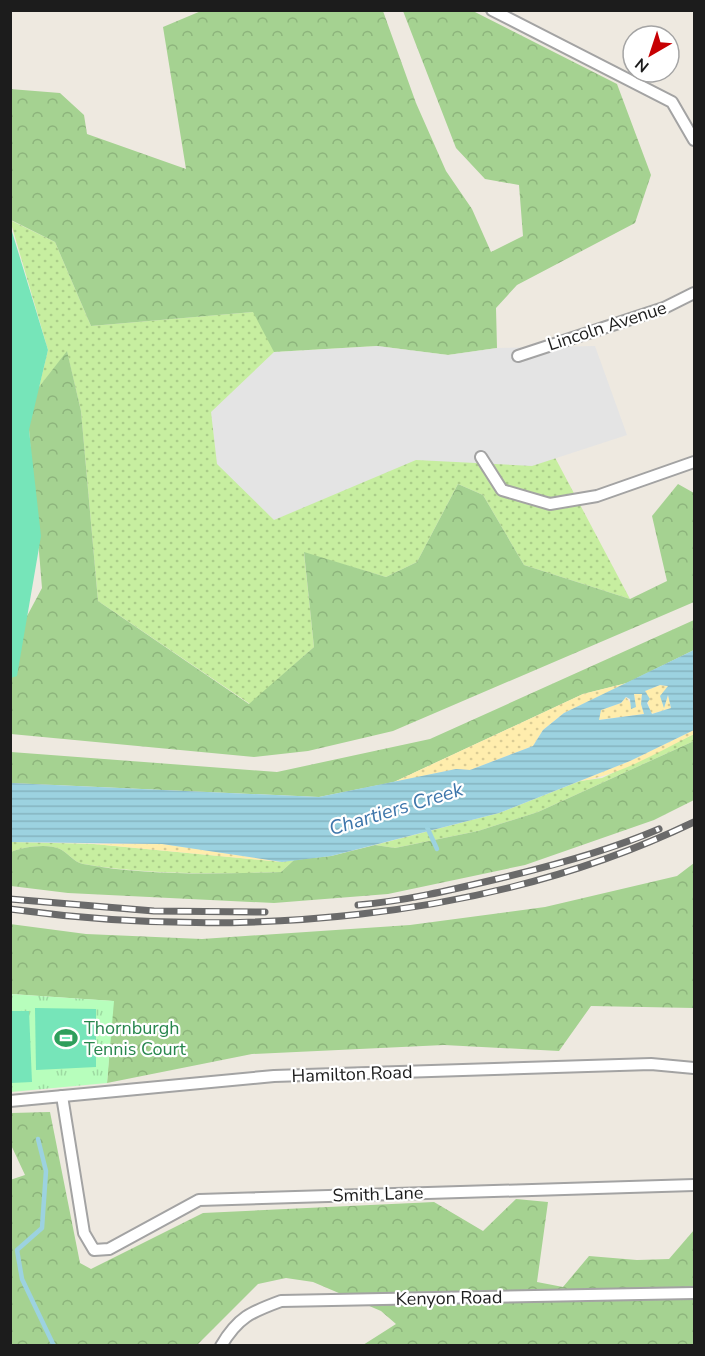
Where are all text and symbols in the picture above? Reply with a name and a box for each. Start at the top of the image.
north arrow [621,24,681,84]
text: N [631,53,654,77]
street label: Lincoln Avenue [544,295,670,357]
water label: Chartiers Creek [326,775,467,842]
place label: Thornburgh Tennis Court [84,1016,186,1061]
sports icon: Thornburgh Tennis Court [53,1025,79,1051]
street label: Hamilton Road [291,1060,413,1088]
street label: Smith Lane [332,1180,424,1208]
street label: Kenyon Road [395,1285,503,1311]

